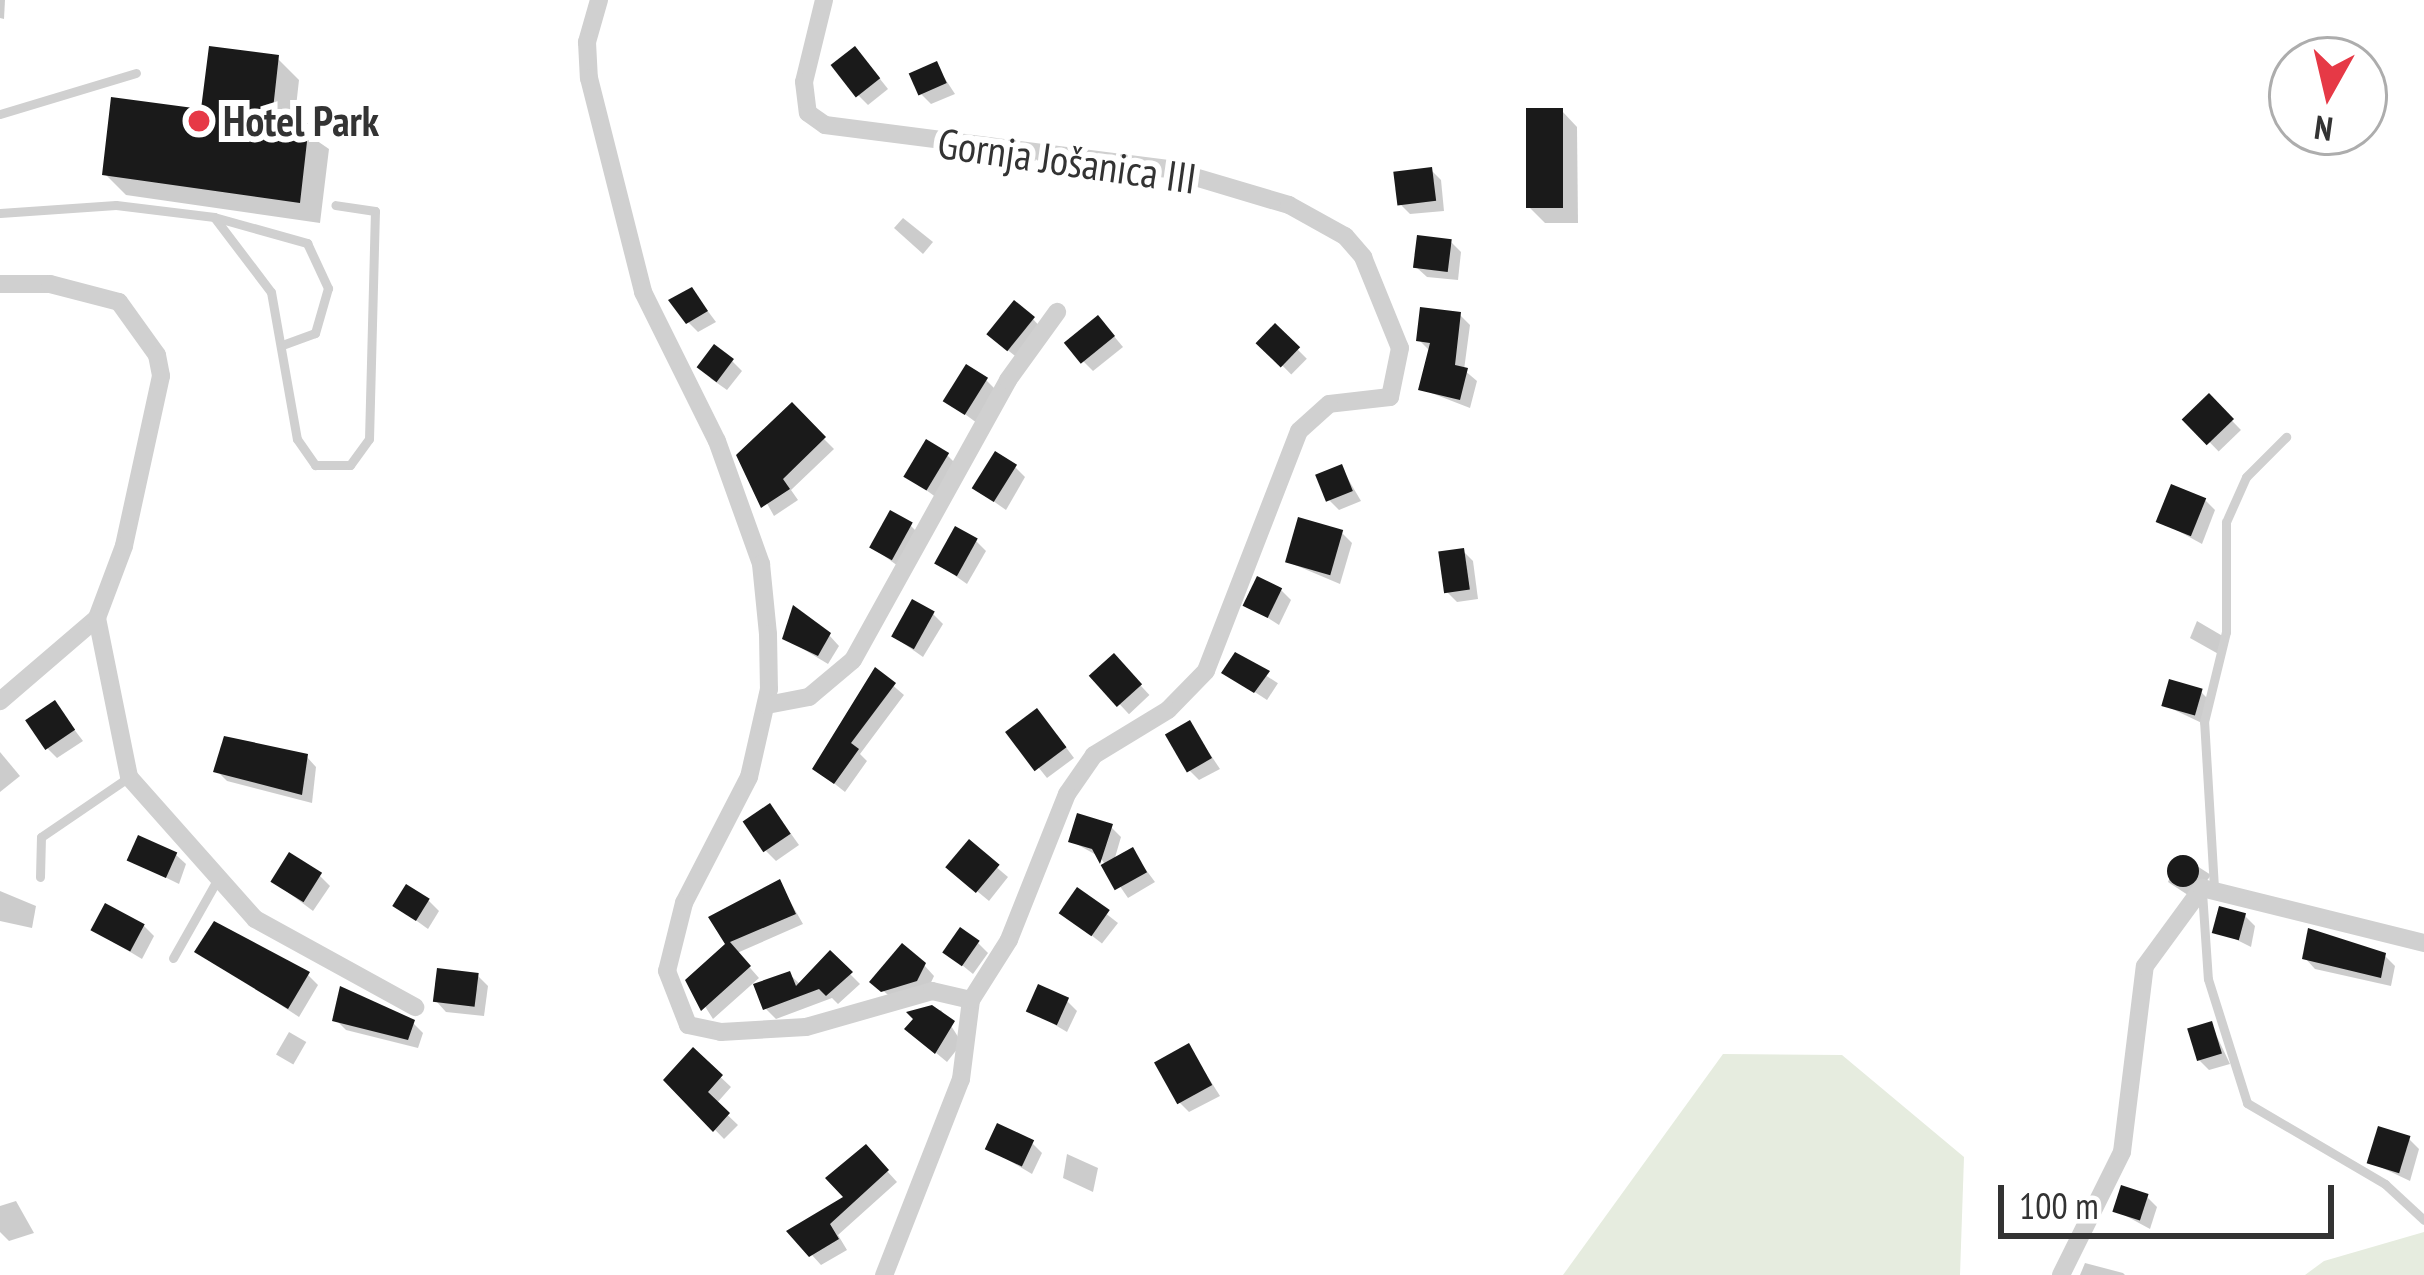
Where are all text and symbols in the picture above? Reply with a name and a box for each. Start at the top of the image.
north arrow [2268,36,2388,156]
place label: Hotel Park [223,96,379,146]
text: N [2312,107,2335,152]
marker: Hotel Park [186,108,212,134]
street label: Gornja Jošanica III [935,118,1199,204]
scale bar [2004,1161,2340,1235]
text: 100 m [2019,1182,2099,1229]

